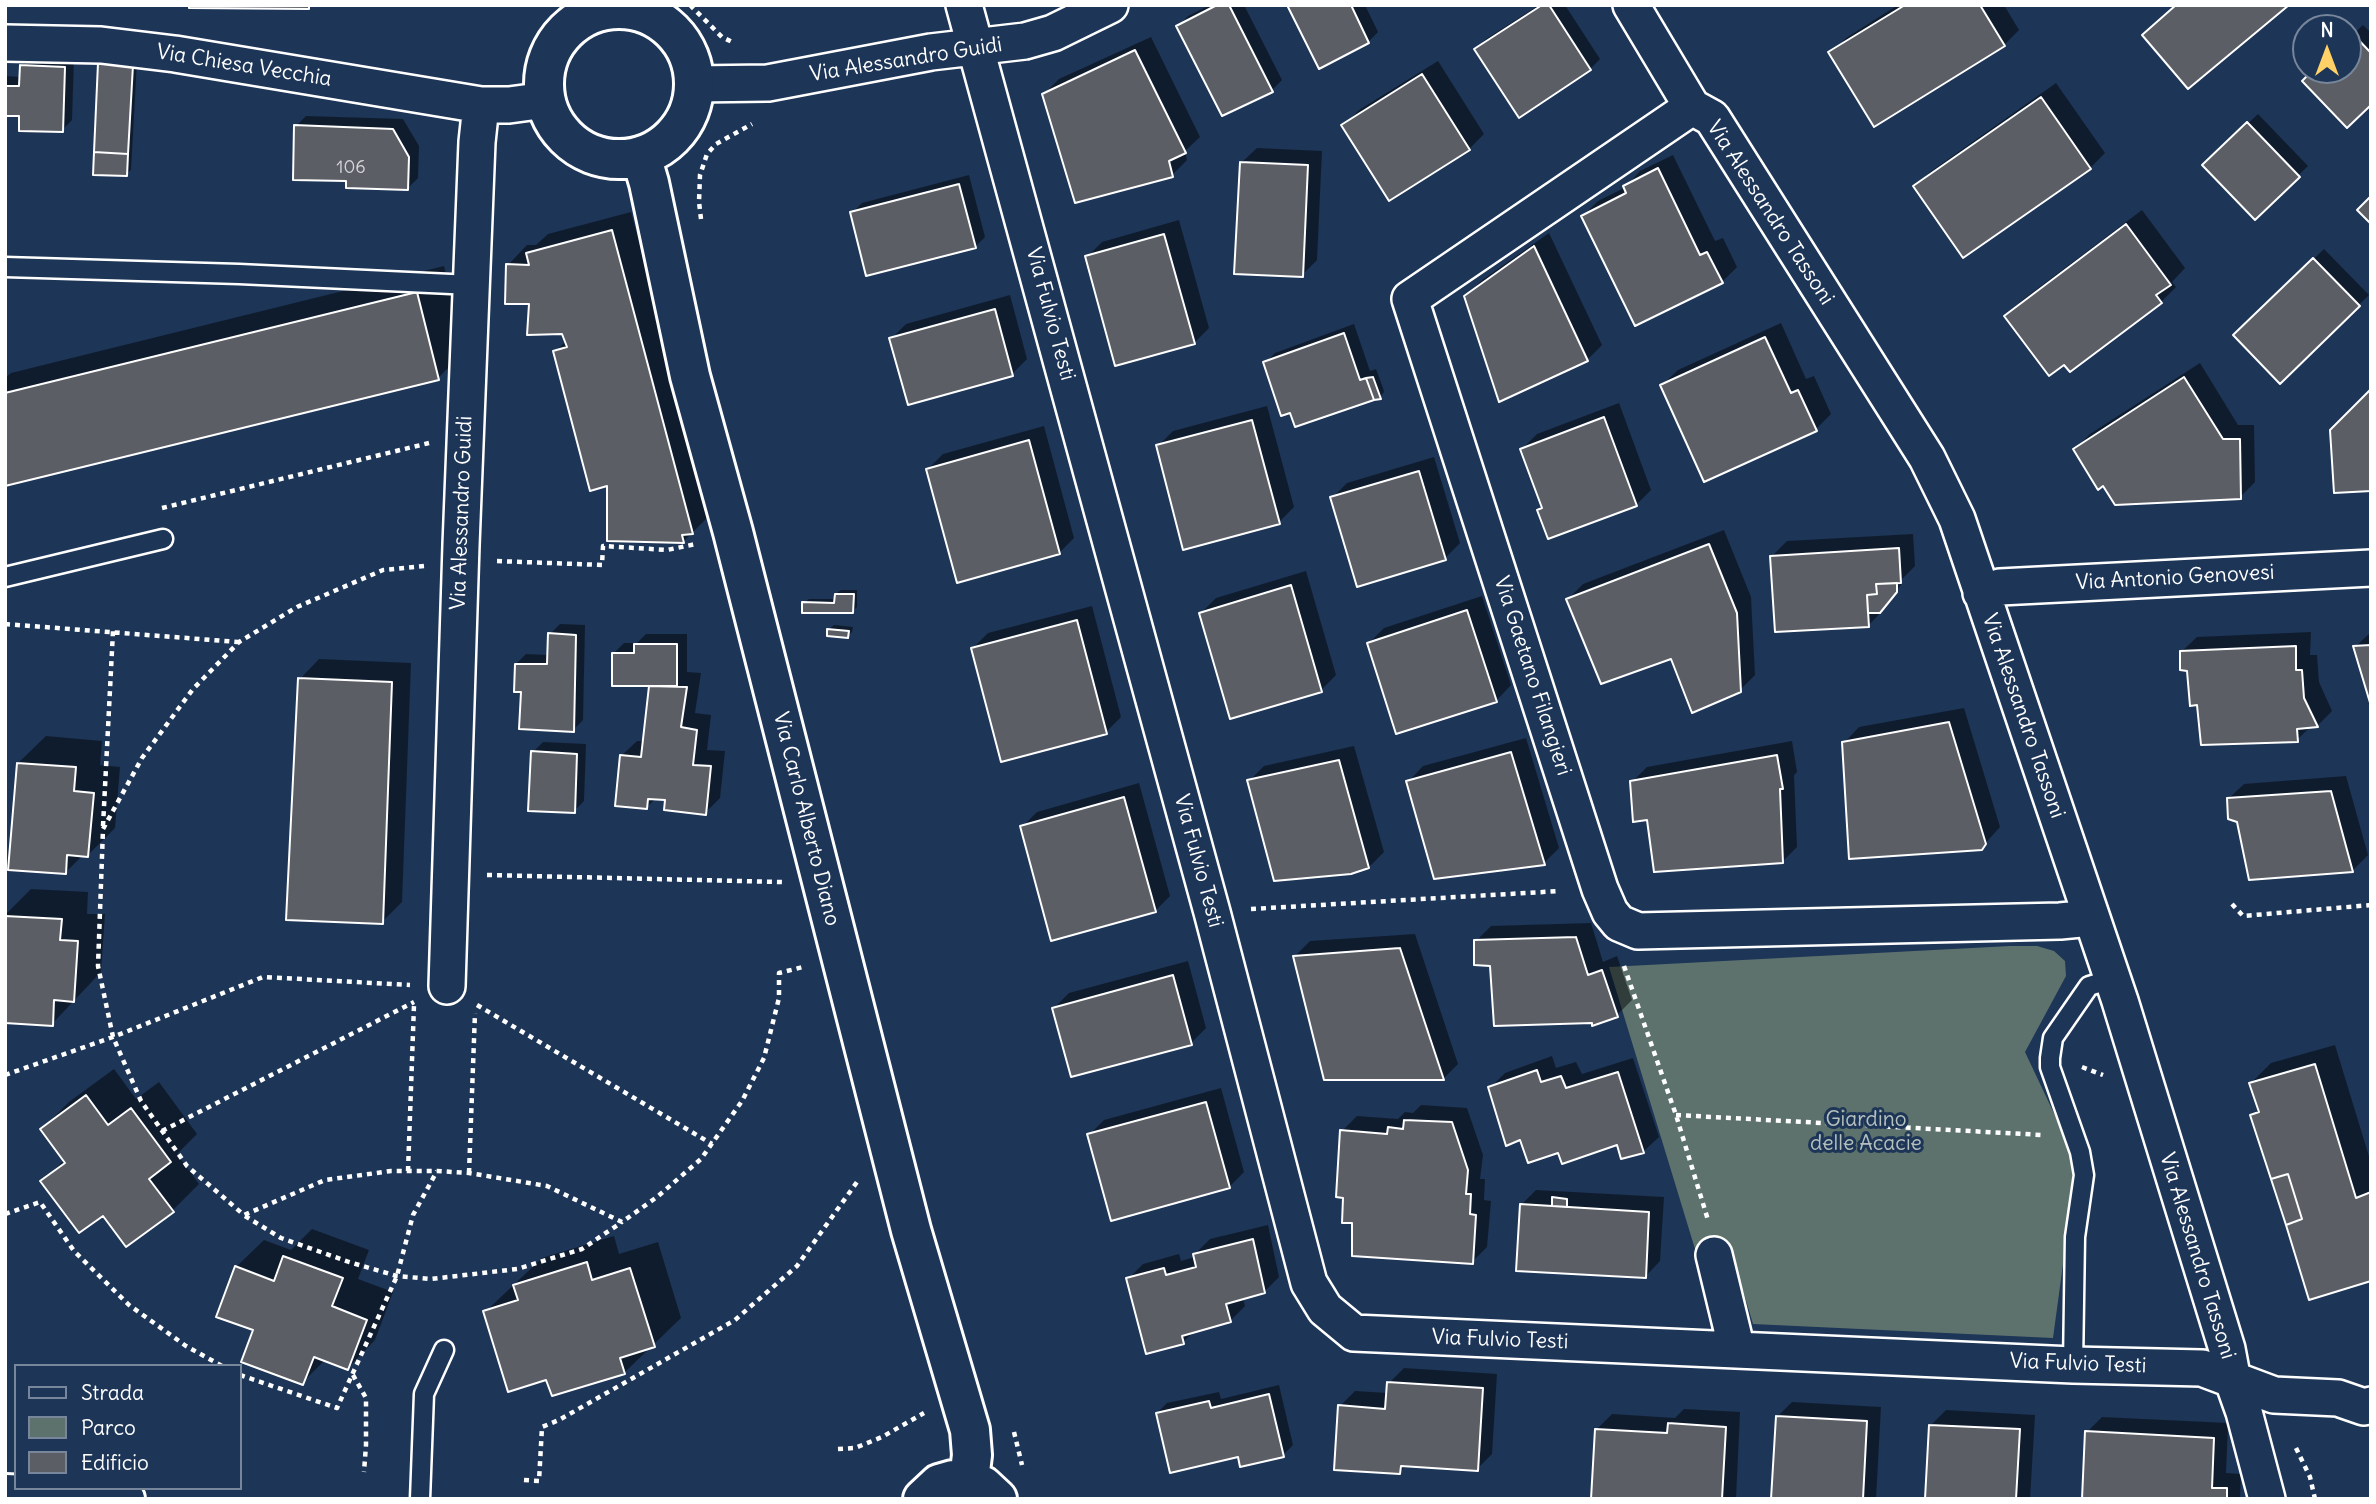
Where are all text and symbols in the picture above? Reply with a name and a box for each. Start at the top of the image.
north arrow [2292,14,2362,84]
text: N [2320,18,2334,42]
street label: Via Alessandro Guidi [808,32,1004,88]
street label: Via Chiesa Vecchia [155,40,333,92]
street label: Via Alessandro Tassoni [1701,116,1839,310]
house number: 106 [336,157,366,179]
street label: Via Fulvio Testi [1020,245,1080,383]
street label: Via Alessandro Guidi [446,415,478,611]
street label: Via Antonio Genovesi [2075,560,2275,596]
street label: Via Gaetano Filangieri [1488,573,1576,779]
street label: Via Alessandro Tassoni [1976,610,2070,822]
street label: Via Carlo Alberto Diano [767,709,845,929]
street label: Via Fulvio Testi [1168,792,1228,930]
park label: Giardino delle Acacie [1810,1107,1922,1157]
street label: Via Alessandro Tassoni [2154,1150,2240,1362]
street label: Via Fulvio Testi [1431,1325,1569,1355]
street label: Via Fulvio Testi [2009,1349,2147,1379]
legend [14,1364,242,1490]
text: Strada [81,1379,144,1406]
text: Parco [81,1414,136,1441]
text: Edificio [81,1449,149,1476]

